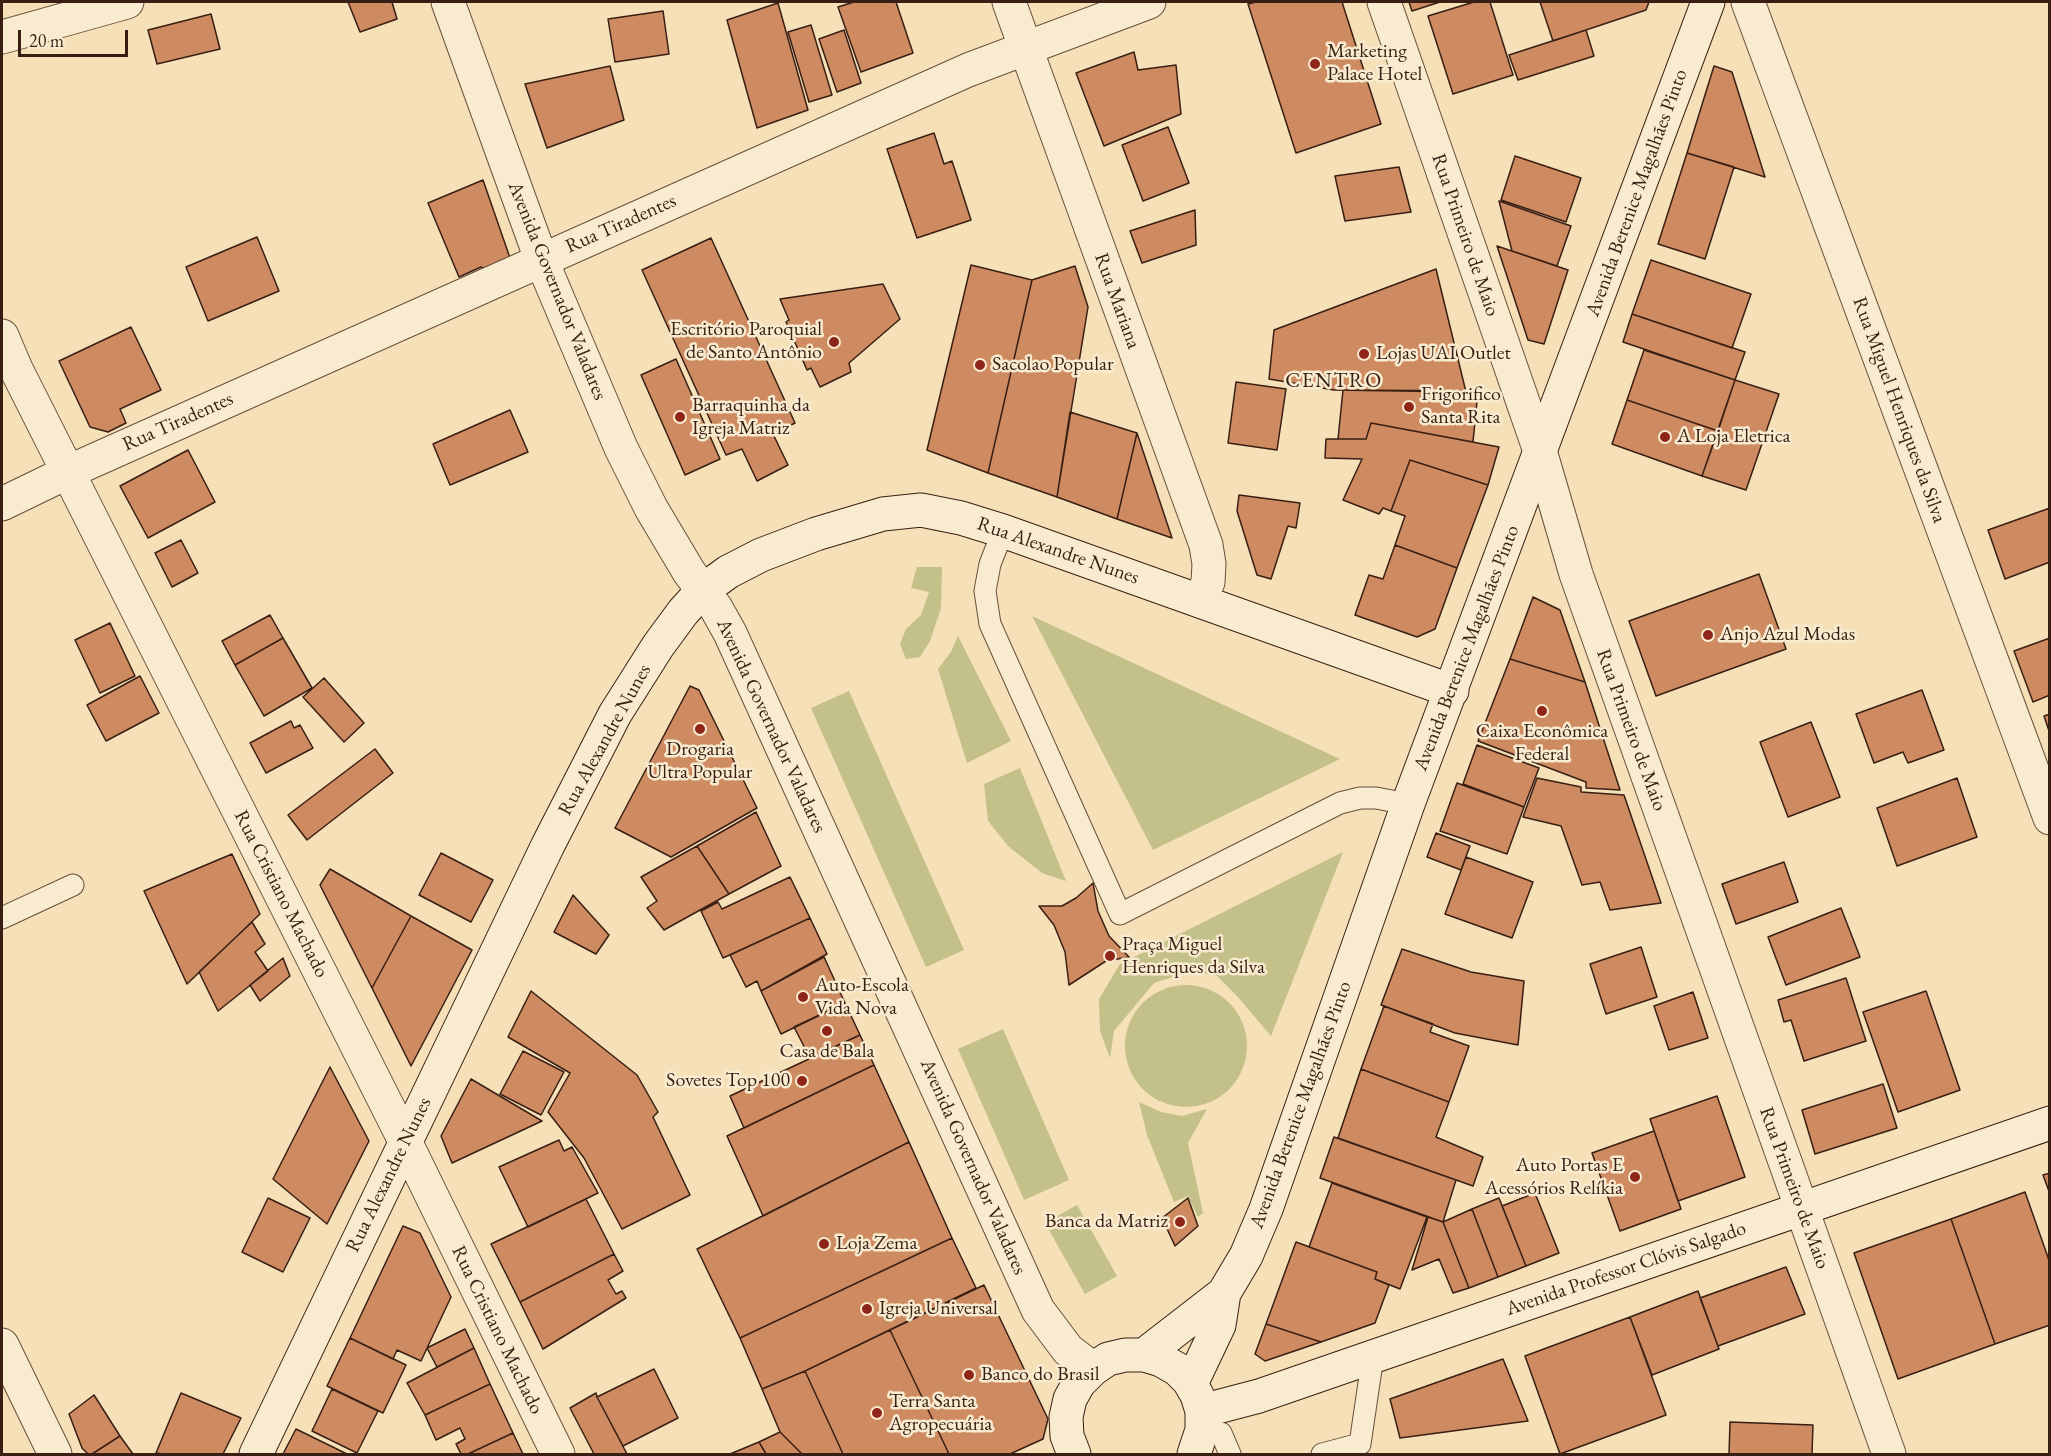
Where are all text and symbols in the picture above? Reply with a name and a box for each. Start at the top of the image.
scale bar [21,18,130,56]
text: 20 m [29,29,64,52]
place label: Marketing Palace Hotel [1327,40,1422,87]
marker: Marketing Palace Hotel [1308,57,1322,71]
street label: Avenida Berenice Magalhães Pinto [1581,66,1693,320]
street label: Rua Primeiro de Maio [1426,150,1504,320]
street label: Avenida Governador Valadares [502,178,612,404]
street label: Rua Tiradentes [562,189,680,259]
street label: Rua Mariana [1089,250,1145,352]
street label: Rua Miguel Henriques da Silva [1847,294,1951,526]
place label: Escritório Paroquial de Santo Antônio [670,318,822,365]
marker: Escritório Paroquial de Santo Antônio [827,335,841,349]
place label: Lojas UAI Outlet [1376,342,1511,366]
marker: Lojas UAI Outlet [1357,347,1371,361]
place label: Sacolao Popular [992,353,1114,377]
marker: Sacolao Popular [973,358,987,372]
district label: CENTRO [1285,368,1383,394]
place label: Frigorifico Santa Rita [1421,383,1501,430]
street label: Rua Tiradentes [119,387,237,457]
place label: Barraquinha da Igreja Matriz [692,394,810,441]
marker: Frigorifico Santa Rita [1402,400,1416,414]
marker: Barraquinha da Igreja Matriz [673,410,687,424]
place label: A Loja Eletrica [1677,425,1790,449]
marker: A Loja Eletrica [1658,430,1672,444]
street label: Rua Alexandre Nunes [974,512,1142,590]
street label: Avenida Berenice Magalhães Pinto [1409,522,1525,774]
street label: Avenida Governador Valadares [711,615,831,837]
place label: Anjo Azul Modas [1720,623,1855,647]
marker: Anjo Azul Modas [1701,628,1715,642]
street label: Rua Primeiro de Maio [1591,646,1671,814]
street label: Rua Alexandre Nunes [553,660,657,820]
marker: Caixa Econômica Federal [1535,704,1549,718]
place label: Caixa Econômica Federal [1476,720,1608,767]
marker: Drogaria Ultra Popular [693,722,707,736]
place label: Drogaria Ultra Popular [648,738,752,785]
street label: Rua Cristiano Machado [228,806,334,982]
place label: Praça Miguel Henriques da Silva [1122,933,1265,980]
marker: Praça Miguel Henriques da Silva [1103,949,1117,963]
place label: Auto-Escola Vida Nova [815,974,909,1021]
street label: Avenida Berenice Magalhães Pinto [1245,978,1357,1232]
marker: Auto-Escola Vida Nova [796,990,810,1004]
marker: Casa de Bala [820,1024,834,1038]
place label: Casa de Bala [779,1040,875,1064]
street label: Avenida Governador Valadares [915,1055,1031,1279]
place label: Sovetes Top 100 [666,1069,790,1093]
marker: Sovetes Top 100 [795,1074,809,1088]
street label: Rua Alexandre Nunes [341,1094,437,1256]
street label: Rua Primeiro de Maio [1754,1104,1834,1272]
place label: Auto Portas E Acessórios Relíkia [1485,1154,1623,1201]
marker: Auto Portas E Acessórios Relíkia [1628,1170,1642,1184]
place label: Banca da Matriz [1045,1210,1168,1234]
marker: Banca da Matriz [1173,1215,1187,1229]
street label: Avenida Professor Clóvis Salgado [1503,1217,1749,1321]
place label: Loja Zema [836,1232,917,1256]
marker: Loja Zema [817,1237,831,1251]
street label: Rua Cristiano Machado [446,1242,548,1418]
place label: Igreja Universal [879,1297,998,1321]
marker: Igreja Universal [860,1302,874,1316]
place label: Banco do Brasil [981,1363,1099,1387]
marker: Banco do Brasil [962,1368,976,1382]
place label: Terra Santa Agropecuária [889,1390,992,1437]
marker: Terra Santa Agropecuária [870,1406,884,1420]

